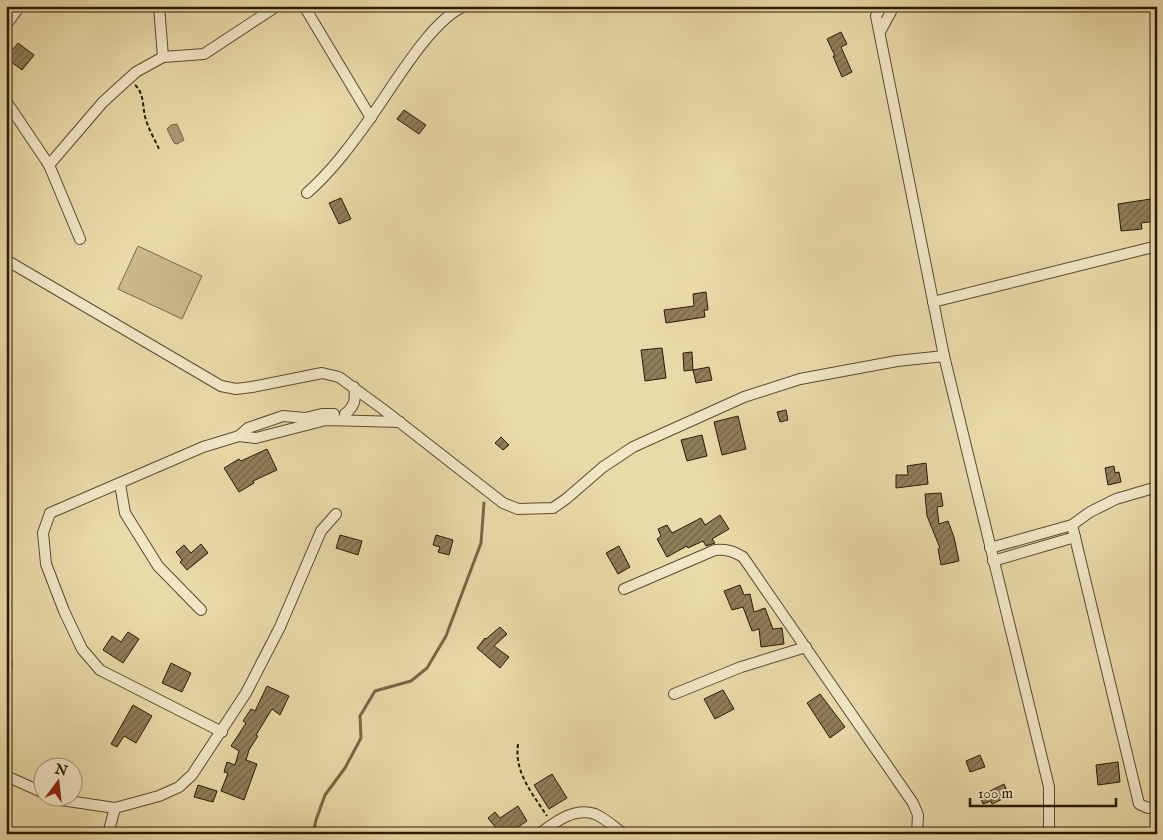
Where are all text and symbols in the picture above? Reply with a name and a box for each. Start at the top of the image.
north arrow [32,758,82,808]
text: N [52,760,69,781]
scale bar [970,775,1117,807]
text: 100 m [978,784,1014,803]

